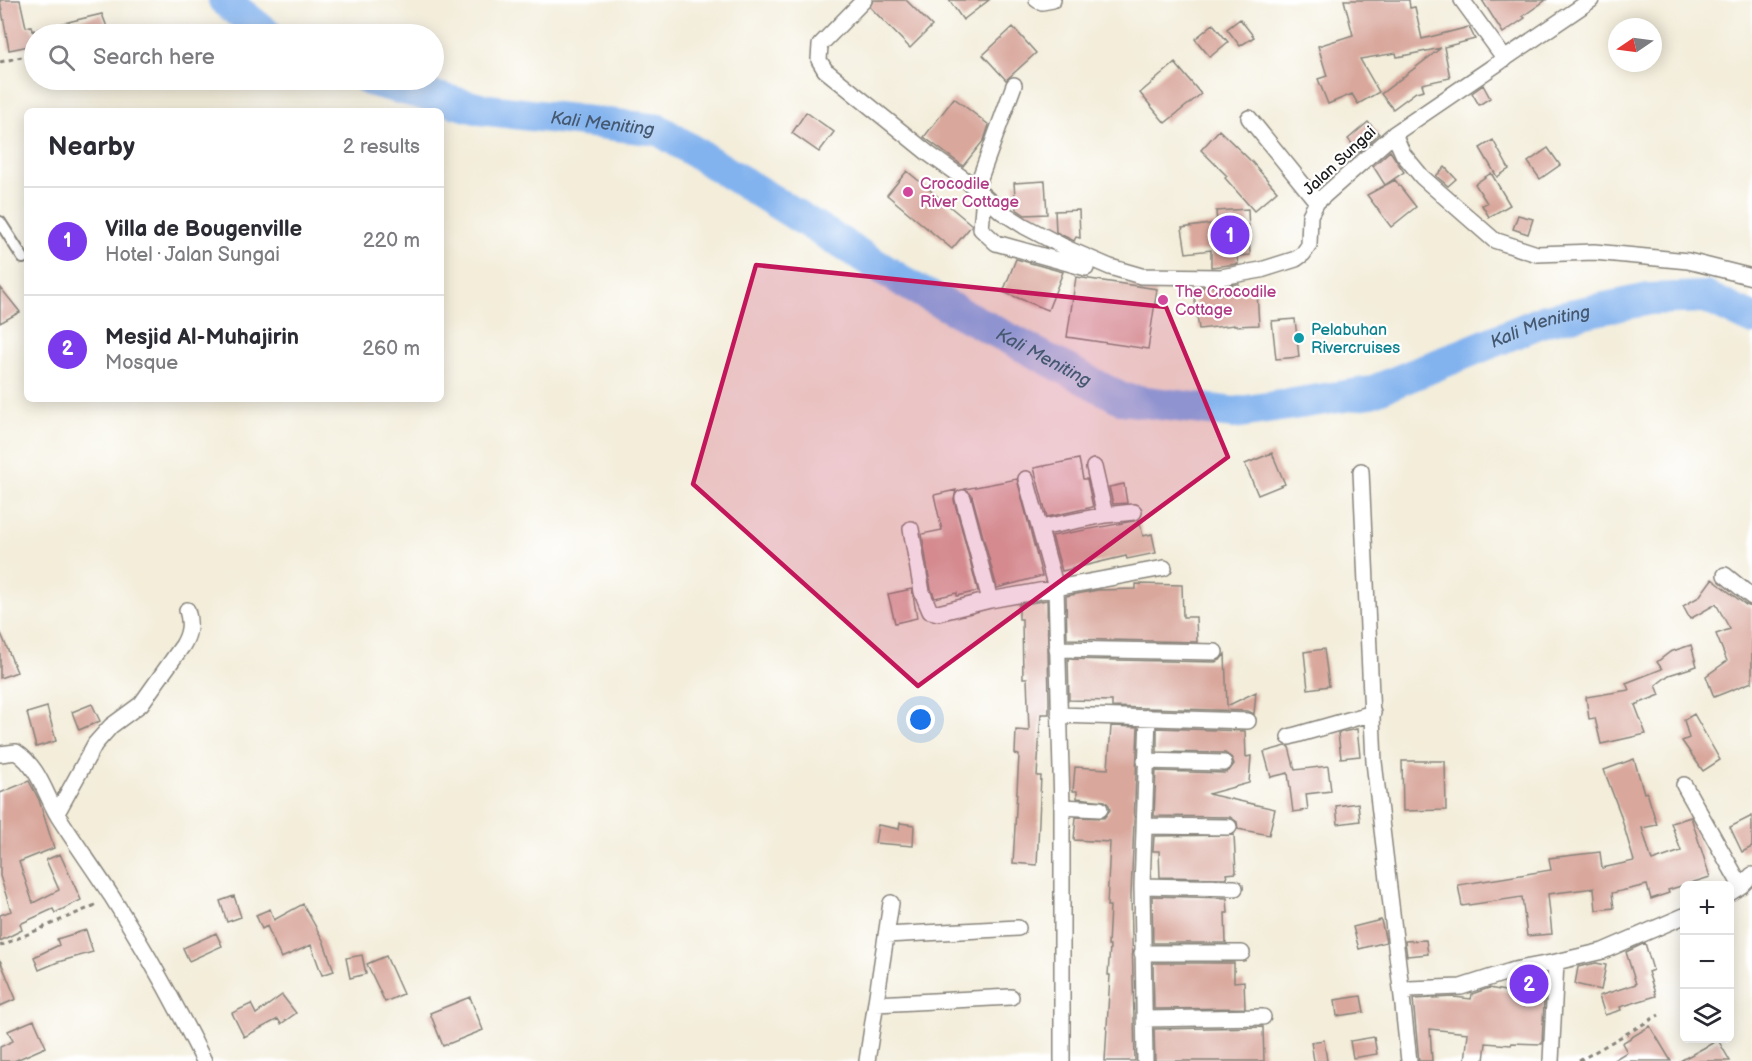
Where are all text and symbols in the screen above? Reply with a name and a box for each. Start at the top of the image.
north arrow [1608,18,1662,72]
search box [24,24,444,90]
icon: search [45,41,78,74]
text: Search here [93,44,215,71]
water label: Kali Meniting [549,107,655,140]
street label: Jalan Sungai [1300,123,1380,200]
text: Nearby [48,132,135,163]
text: 2 results [343,135,420,159]
place label: Crocodile River Cottage [920,175,1020,212]
marker: Crocodile River Cottage [901,185,915,199]
pin: 1 [1210,212,1250,258]
text: Villa de Bougenville [105,216,302,243]
text: 1 [63,229,72,253]
text: 220 m [363,229,420,253]
text: Hotel · Jalan Sungai [105,243,280,267]
place label: The Crocodile Cottage [1175,283,1277,320]
marker: The Crocodile Cottage [1156,293,1170,307]
water label: Kali Meniting [1487,301,1592,353]
place label: Pelabuhan Rivercruises [1311,321,1400,358]
text: Mesjid Al-Muhajirin [105,324,299,351]
water label: Kali Meniting [993,324,1094,392]
marker: Pelabuhan Rivercruises [1292,331,1306,345]
text: 2 [62,337,73,361]
text: 260 m [362,337,420,361]
text: Mosque [105,351,178,375]
your location [906,705,935,734]
map controls [1680,881,1734,1043]
button: + [1680,881,1734,935]
button: − [1680,935,1734,989]
pin: 2 [1510,962,1549,1006]
button: layers [1680,989,1734,1043]

